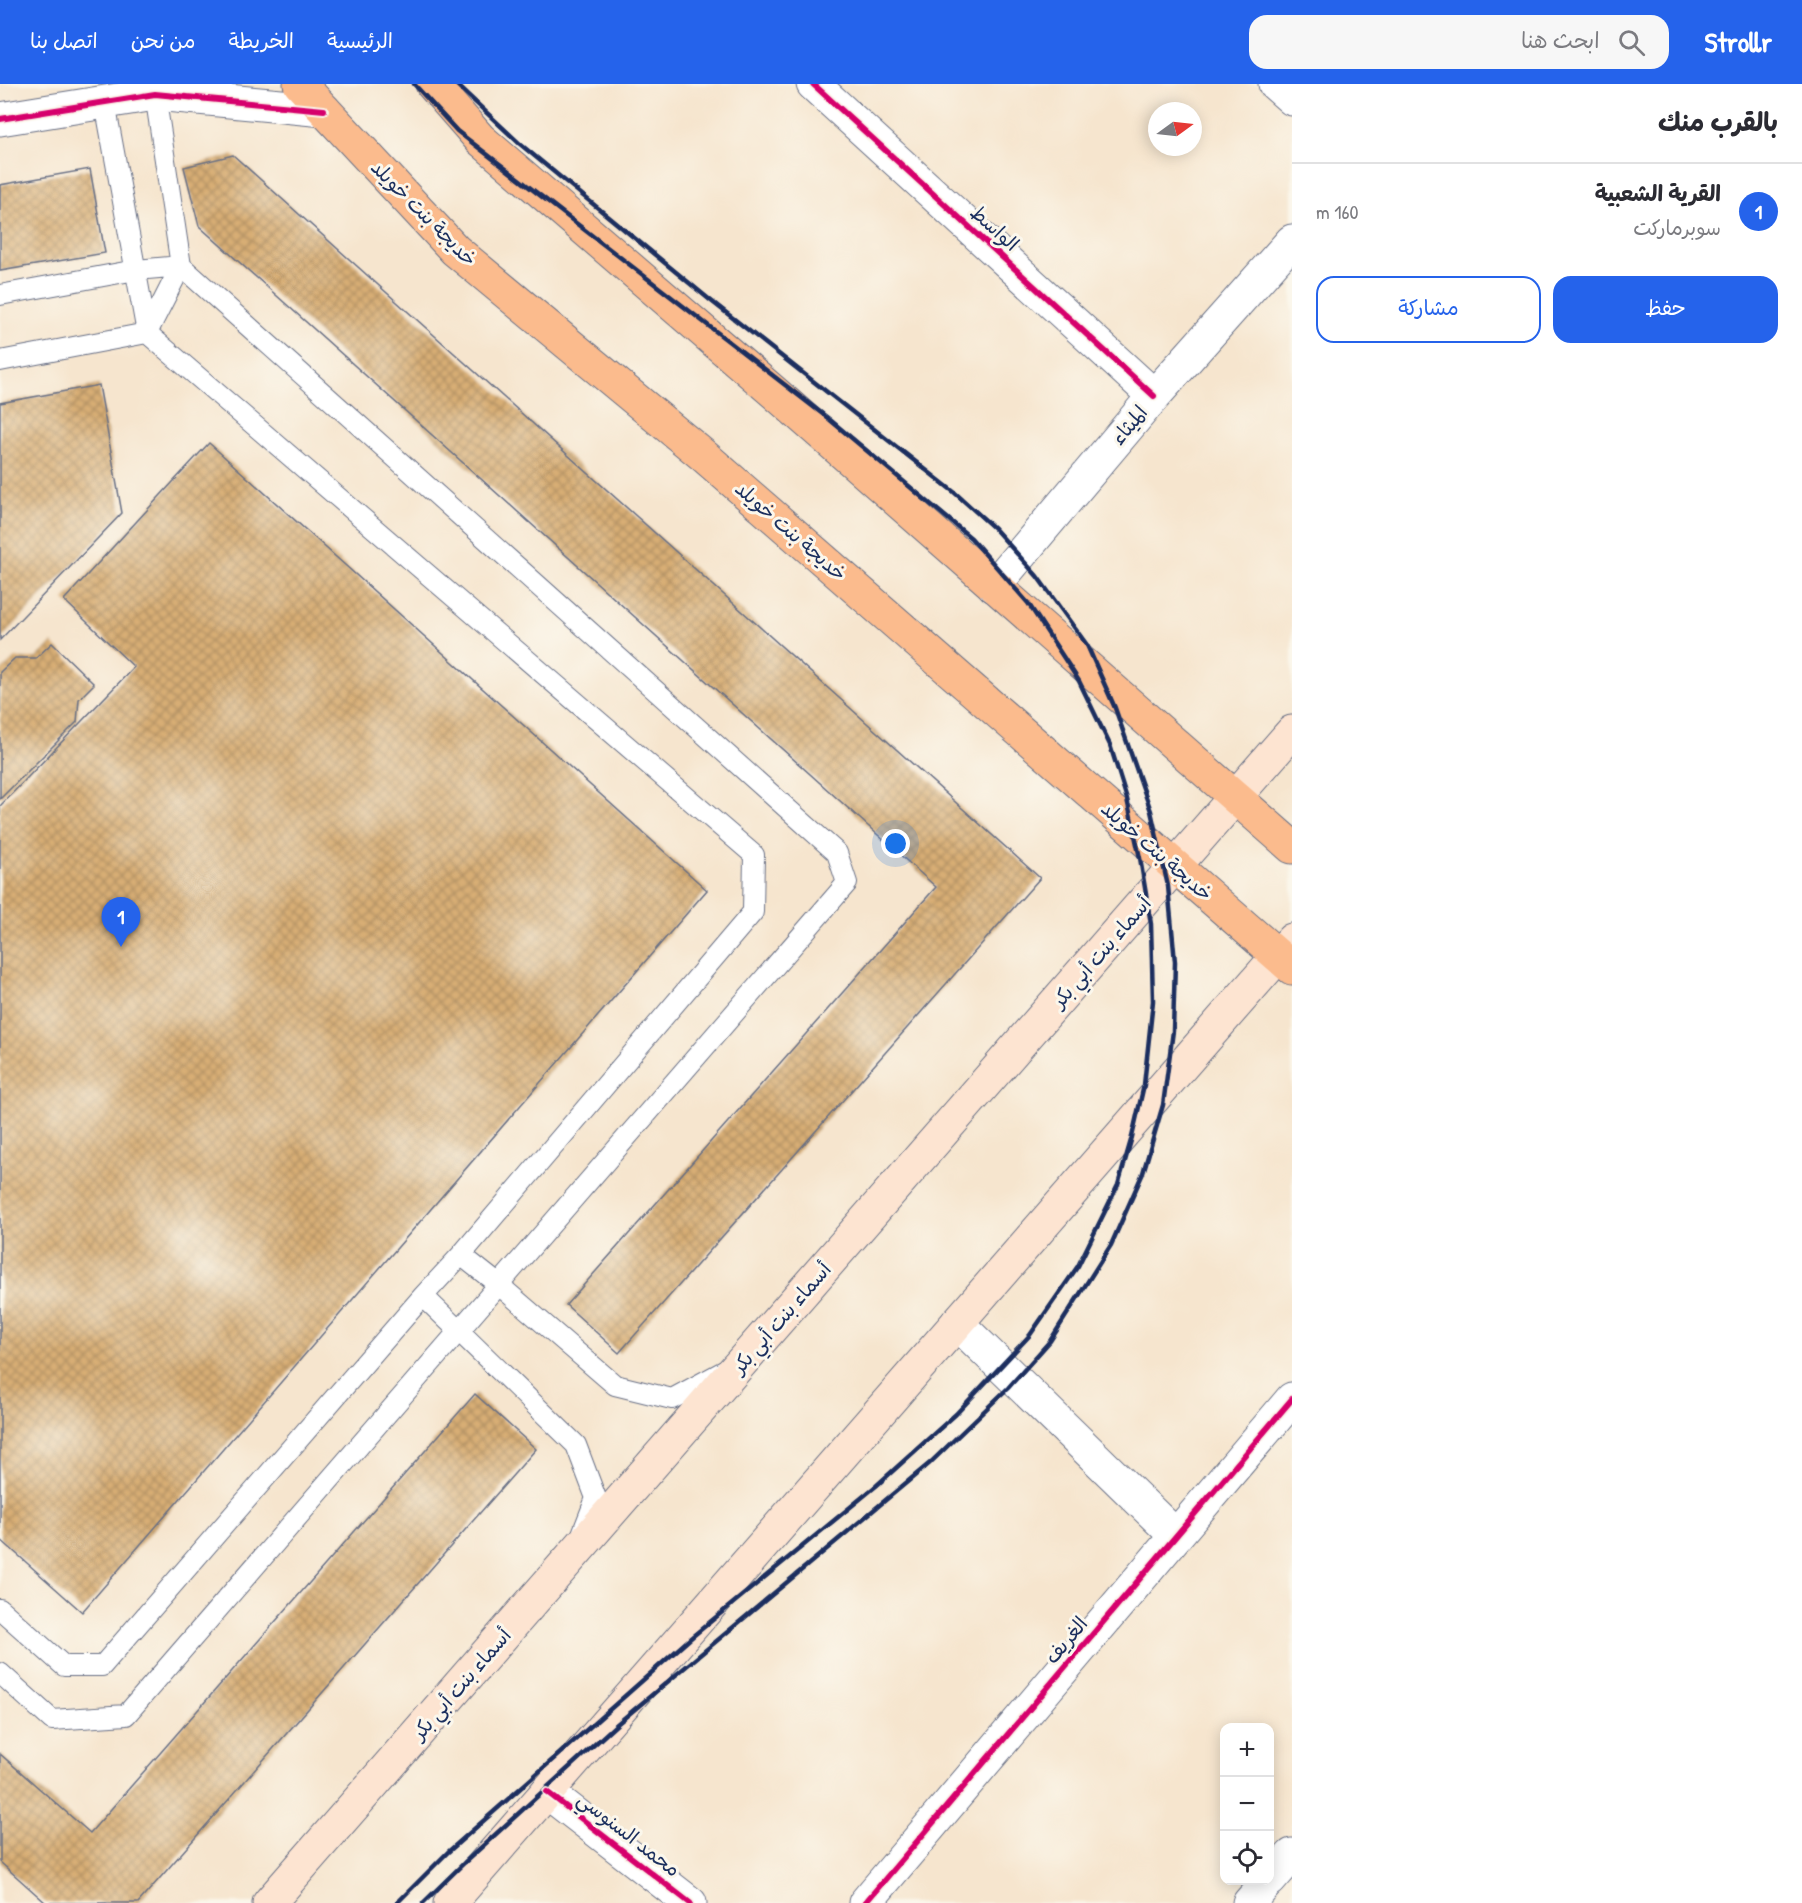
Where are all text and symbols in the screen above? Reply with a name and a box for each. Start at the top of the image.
search box [1249,15,1669,69]
text: Strollr [1705,23,1772,61]
text: ابحث هنا [1521,25,1600,55]
text: اتصل بنا [30,26,98,55]
text: من نحن [131,26,195,55]
text: الخريطة [228,26,294,55]
text: الرئيسية [327,26,393,55]
icon: search [1615,26,1648,59]
north arrow [1148,102,1202,156]
text: بالقرب منك [1658,104,1778,139]
street label: خديجة بنت خويلد [365,154,483,272]
text: القرية الشعبية [1595,178,1721,208]
text: 160 m [1316,198,1358,225]
text: 1 [1755,198,1762,225]
street label: الواسط [965,199,1026,257]
text: سوبرماركت [1633,214,1721,241]
button: مشاركة [1316,276,1541,343]
button: حفظ [1553,276,1778,343]
street label: الميثاء [1104,399,1153,450]
street label: خديجة بنت خويلد [730,475,853,587]
street label: خديجة بنت خويلد [1096,795,1219,907]
your location [881,829,910,858]
street label: أسماء بنت أبي بكر [1043,890,1160,1018]
pin: 1 [102,898,140,947]
street label: أسماء بنت أبي بكر [723,1256,840,1384]
street label: الغريف [1038,1610,1093,1669]
street label: أسماء بنت أبي بكر [403,1622,520,1750]
map controls [1220,1723,1274,1885]
button: + [1220,1723,1274,1777]
button: − [1220,1777,1274,1831]
street label: محمد السنوسي [569,1785,686,1886]
button: locate [1220,1831,1274,1885]

